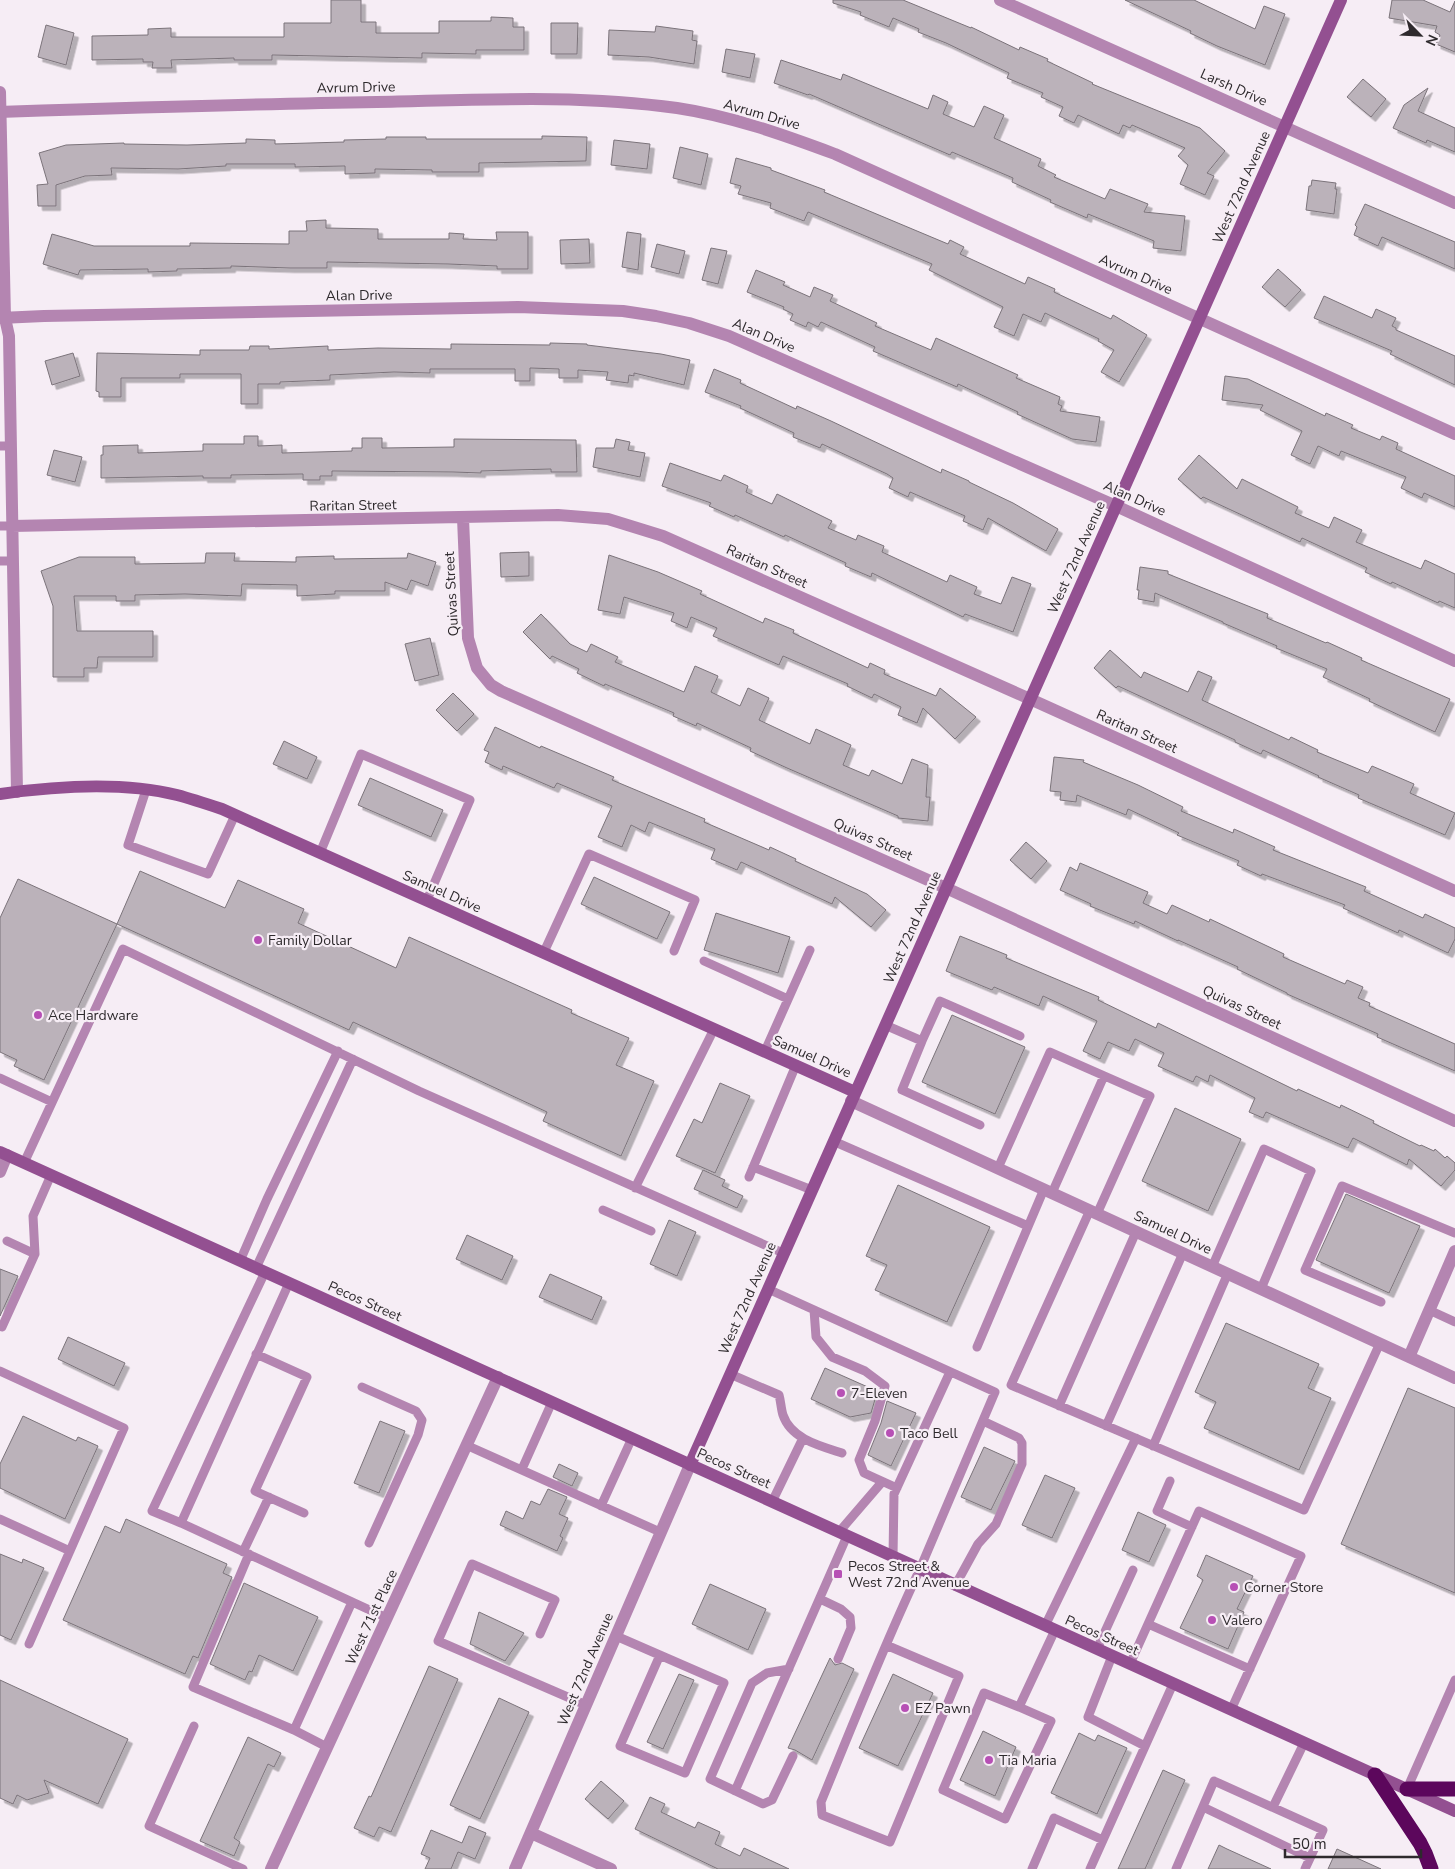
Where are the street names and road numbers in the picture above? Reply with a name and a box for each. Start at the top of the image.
street label: Larsh Drive [1197,64,1270,111]
street label: Avrum Drive [316,77,396,98]
street label: Avrum Drive [721,95,802,134]
street label: West 72nd Avenue [1208,128,1275,247]
street label: Avrum Drive [1096,250,1176,299]
street label: Alan Drive [326,285,392,306]
street label: Alan Drive [729,314,798,357]
street label: Alan Drive [1101,476,1169,521]
street label: Raritan Street [309,495,397,516]
street label: West 72nd Avenue [1043,498,1110,617]
street label: Raritan Street [723,540,811,593]
street label: Quivas Street [440,551,463,637]
street label: Raritan Street [1093,705,1181,758]
street label: Quivas Street [830,814,916,865]
street label: Samuel Drive [399,866,484,917]
street label: West 72nd Avenue [879,868,946,987]
street label: Quivas Street [1199,981,1284,1034]
street label: Samuel Drive [769,1031,854,1082]
street label: Samuel Drive [1131,1206,1215,1259]
street label: West 72nd Avenue [714,1239,781,1358]
street label: Pecos Street [325,1277,405,1326]
street label: Pecos Street [694,1444,774,1493]
street label: West 71st Place [341,1566,402,1668]
street label: West 72nd Avenue [553,1610,618,1729]
street label: Pecos Street [1062,1611,1142,1660]

